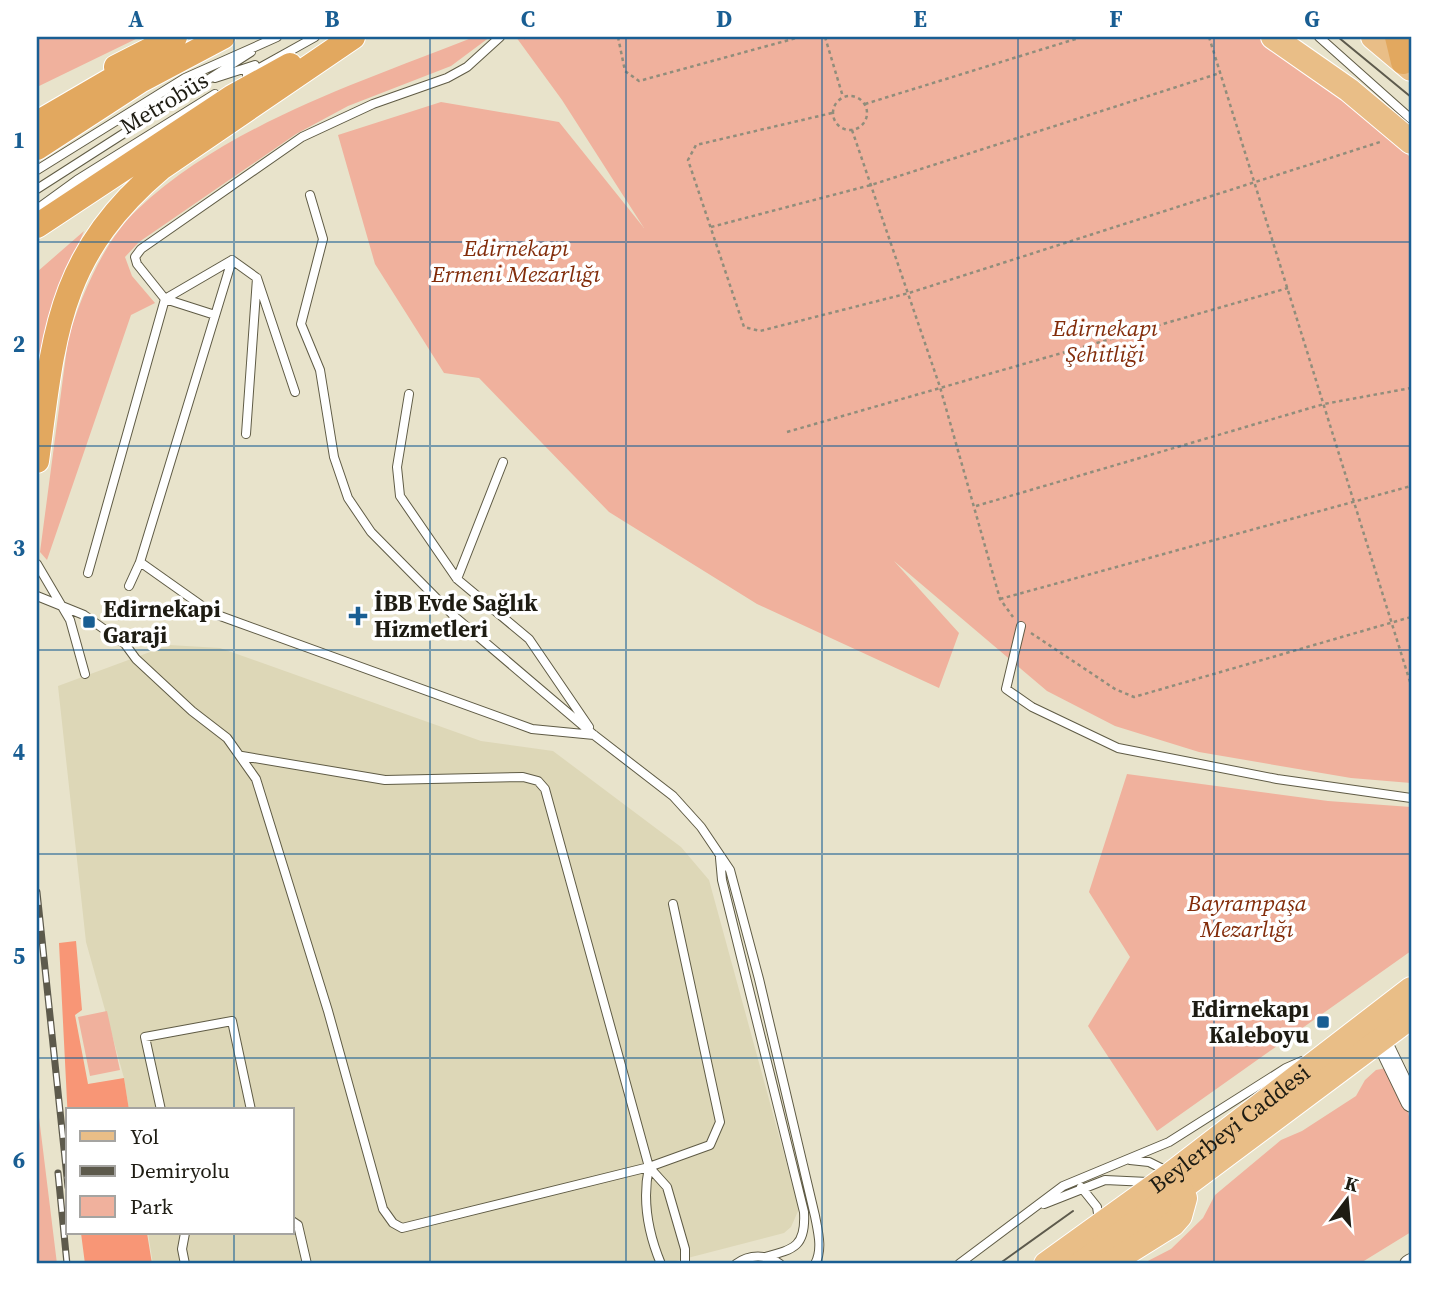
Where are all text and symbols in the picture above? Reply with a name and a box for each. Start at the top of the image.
text: A [128,3,144,35]
text: B [325,3,340,35]
text: C [521,3,535,35]
text: D [716,3,732,35]
text: E [913,3,927,35]
text: F [1109,3,1123,35]
text: G [1304,3,1320,35]
street label: Metrobüs [114,64,214,142]
text: 1 [13,124,25,156]
park label: Edirnekapı Ermeni Mezarlığı [431,232,600,290]
park label: Edirnekapı Şehitliği [1051,312,1158,370]
text: 2 [13,328,25,360]
text: 3 [13,532,25,564]
place label: İBB Evde Sağlık Hizmetleri [374,587,538,645]
place label: Edirnekapi Garaji [103,593,221,651]
marker: İBB Evde Sağlık Hizmetleri [348,606,368,626]
marker: Edirnekapi Garaji [81,614,97,630]
text: 4 [13,736,25,768]
park label: Bayrampaşa Mezarlığı [1186,887,1307,945]
text: 5 [13,940,25,972]
place label: Edirnekapı Kaleboyu [1191,993,1309,1051]
marker: Edirnekapı Kaleboyu [1315,1014,1331,1030]
street label: Beylerbeyi Caddesi [1143,1057,1317,1201]
legend [66,1108,294,1234]
text: Yol [130,1122,159,1151]
text: 6 [13,1144,25,1176]
text: Demiryolu [130,1156,230,1185]
north arrow [1312,1164,1382,1234]
text: K [1342,1169,1362,1198]
text: Park [130,1192,174,1221]

